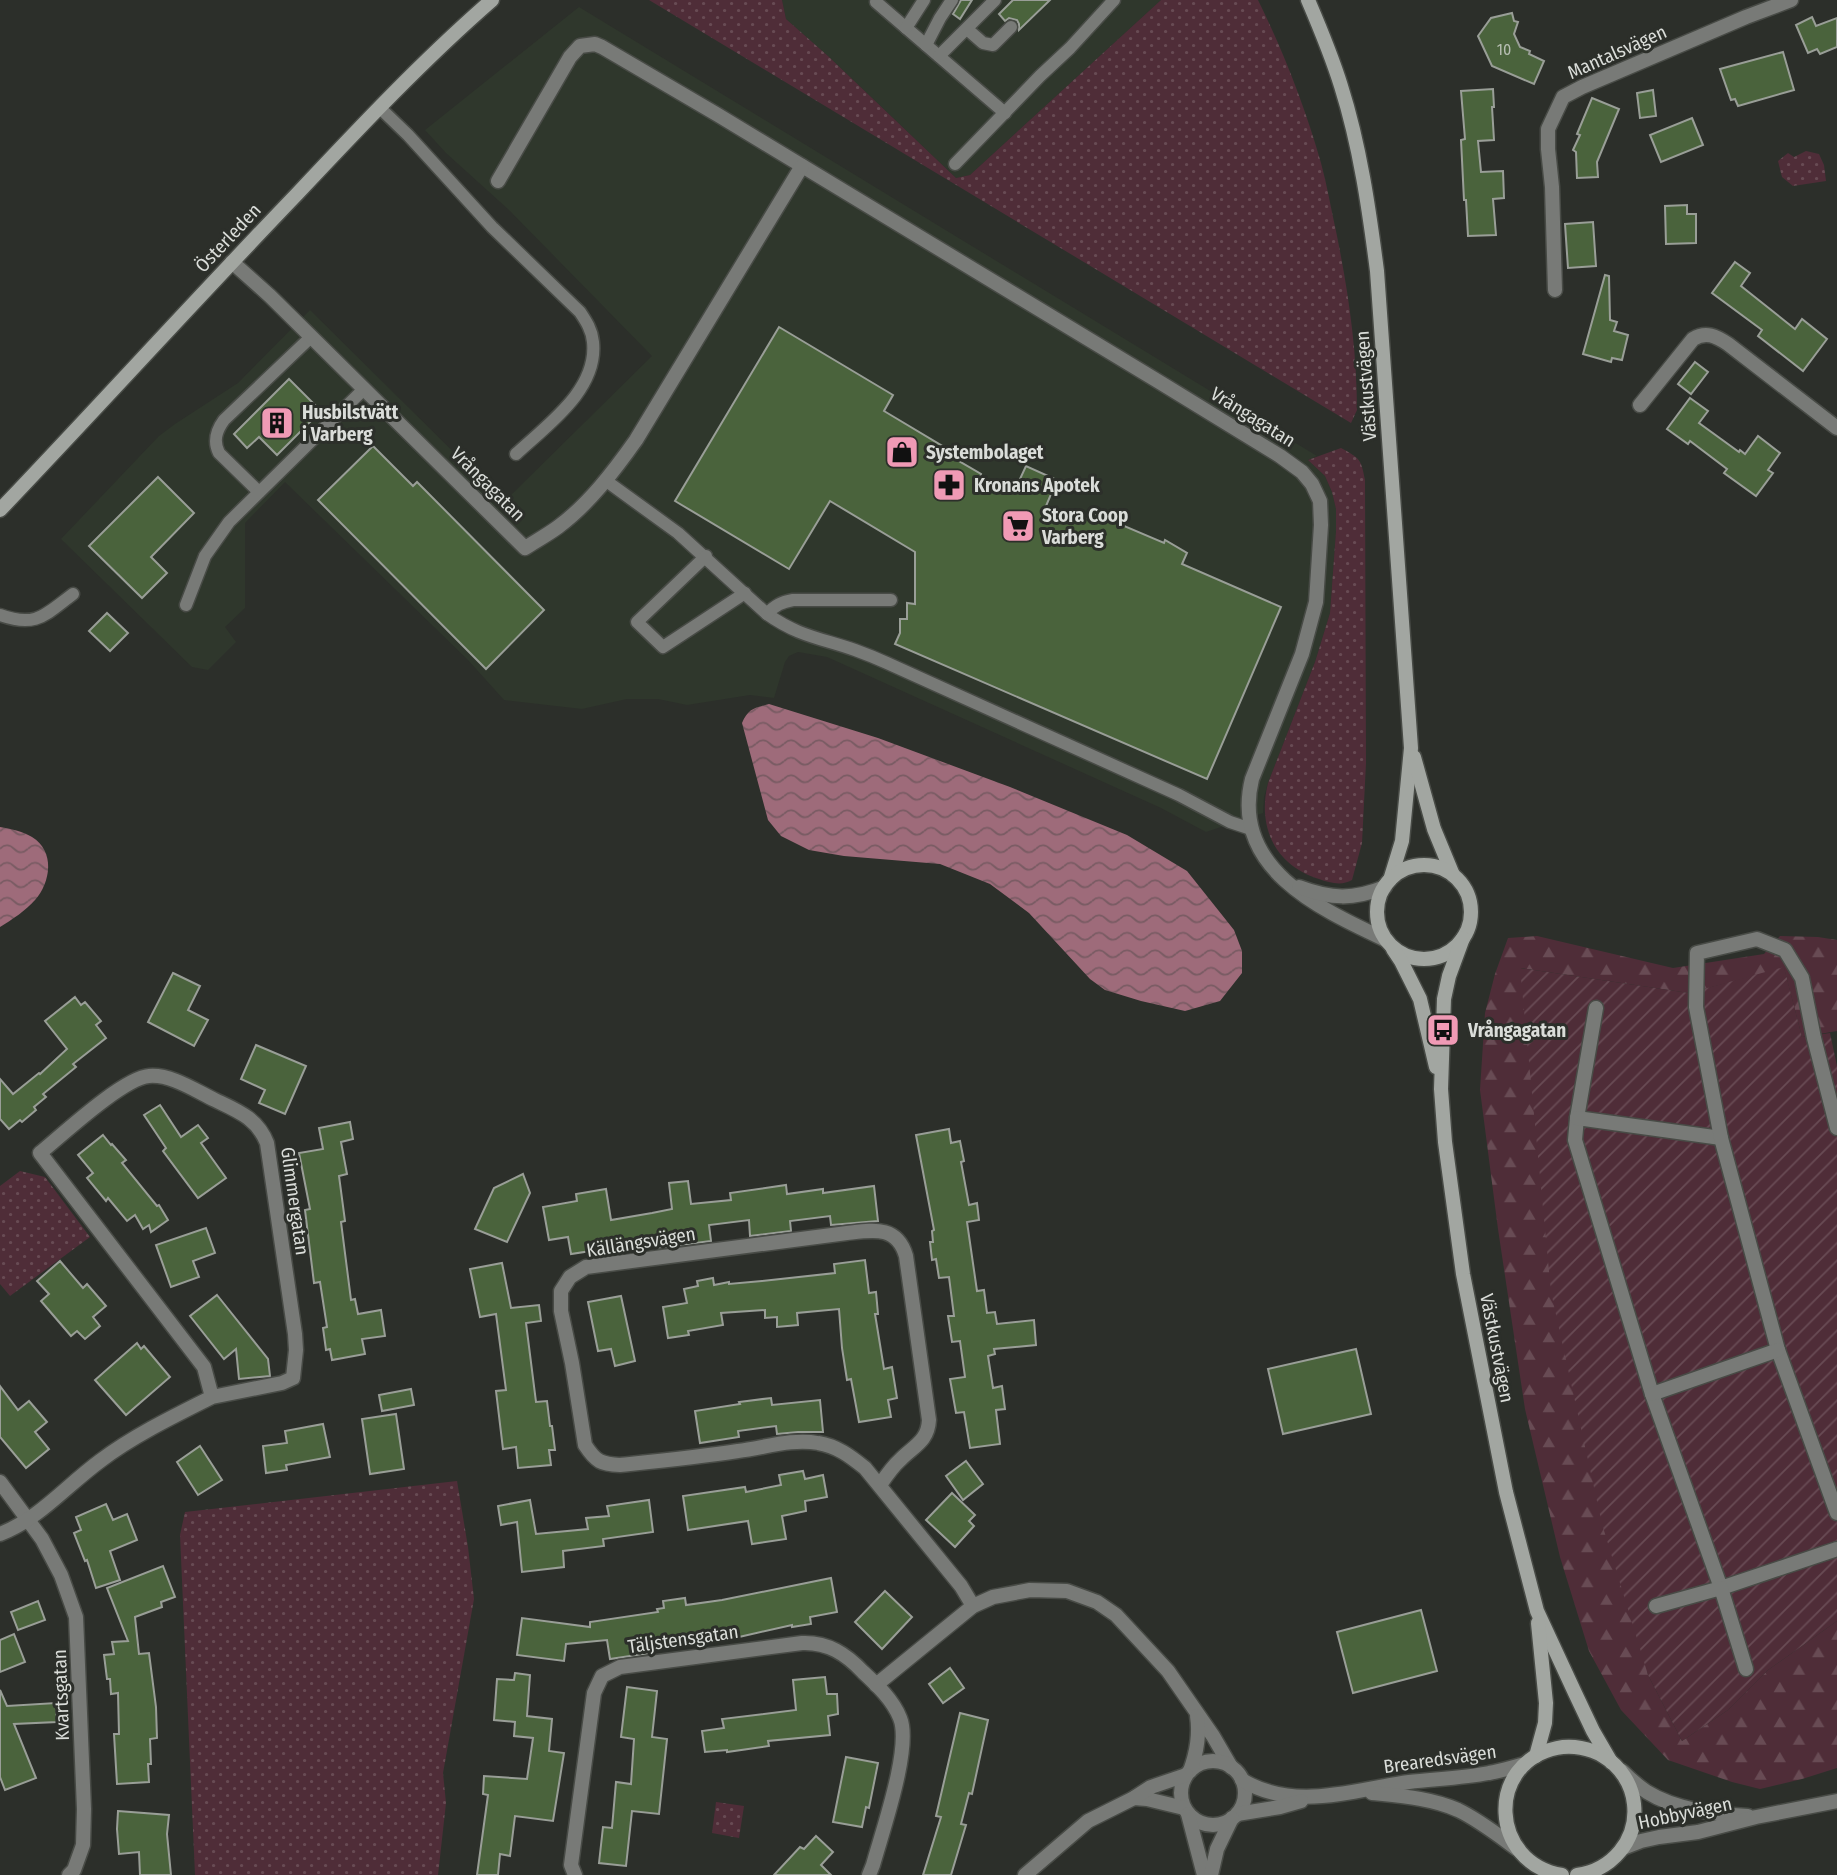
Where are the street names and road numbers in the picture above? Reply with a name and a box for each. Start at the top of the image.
street label: Mantalsvägen [1564,20,1670,84]
street label: Österleden [190,199,266,277]
street label: Västkustvägen [1351,330,1381,442]
street label: Vrångagatan [1206,382,1300,452]
street label: Vrångagatan [446,442,530,526]
street label: Glimmergatan [276,1145,314,1257]
street label: Källängsvägen [585,1222,697,1262]
street label: Västkustvägen [1475,1291,1519,1405]
street label: Täljstensgatan [626,1620,740,1658]
street label: Kvartsgatan [48,1649,74,1741]
street label: Brearedsvägen [1382,1740,1498,1778]
street label: Hobbyvägen [1636,1792,1734,1834]

